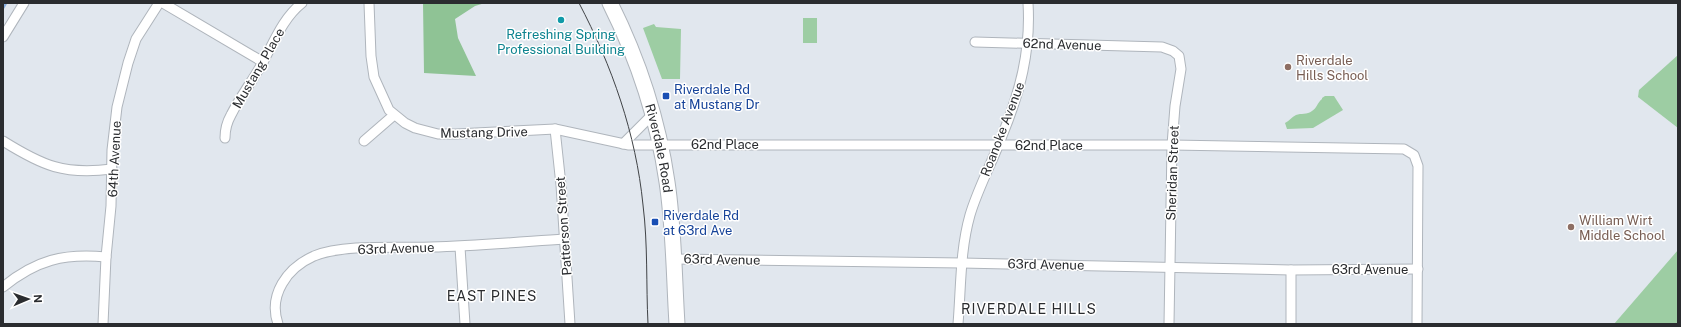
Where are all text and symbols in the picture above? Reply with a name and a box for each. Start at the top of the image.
marker: Refreshing Spring Professional Building [556,15,566,25]
street label: Mustang Place [229,25,287,111]
place label: Refreshing Spring Professional Building [497,27,625,57]
street label: 62nd Avenue [1022,36,1102,53]
place label: Riverdale Hills School [1296,53,1368,83]
marker: Riverdale Hills School [1283,62,1293,72]
street label: Roanoke Avenue [978,80,1027,179]
place label: Riverdale Rd at Mustang Dr [674,82,760,112]
marker: Riverdale Rd at Mustang Dr [661,91,671,101]
street label: Riverdale Road [642,102,675,194]
street label: 64th Avenue [105,120,124,198]
street label: Mustang Drive [440,124,528,141]
street label: Sheridan Street [1163,125,1182,221]
street label: 62nd Place [691,137,759,152]
street label: 62nd Place [1015,138,1083,153]
street label: Patterson Street [553,176,574,276]
place label: Riverdale Rd at 63rd Ave [663,208,739,238]
place label: William Wirt Middle School [1579,213,1665,243]
marker: Riverdale Rd at 63rd Ave [650,217,660,227]
marker: William Wirt Middle School [1566,222,1576,232]
street label: 63rd Avenue [357,240,435,257]
street label: 63rd Avenue [683,251,760,268]
street label: 63rd Avenue [1007,256,1084,273]
street label: 63rd Avenue [1332,262,1408,277]
north arrow [8,279,48,319]
district label: EAST PINES [447,288,537,304]
text: N [32,294,44,303]
district label: RIVERDALE HILLS [961,301,1097,317]

